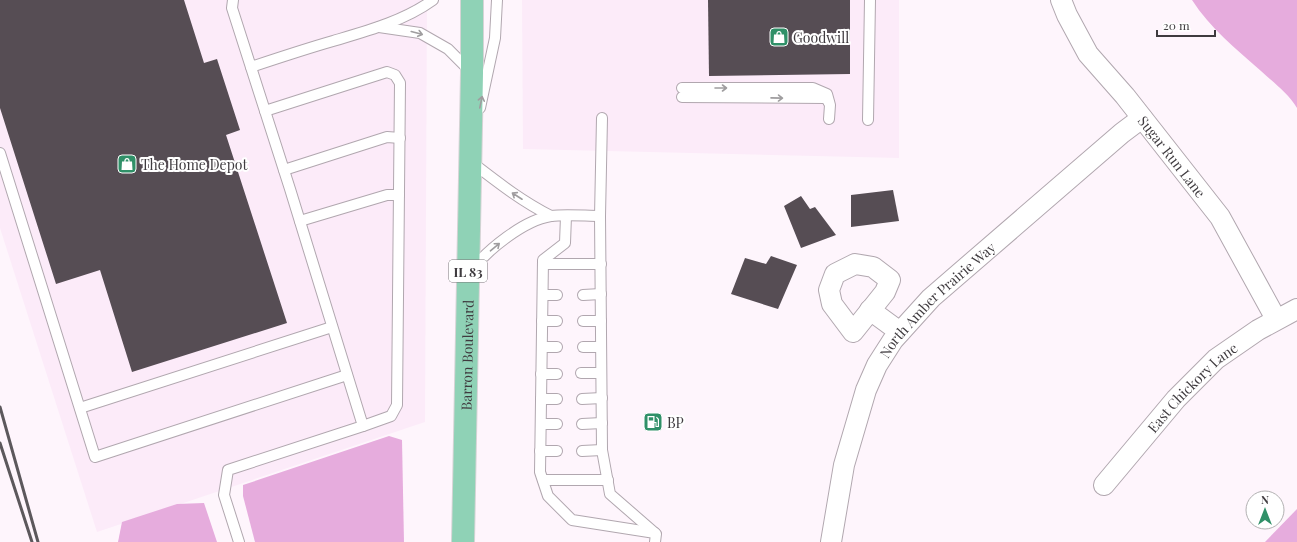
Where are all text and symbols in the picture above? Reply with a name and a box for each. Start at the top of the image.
scale bar [1157,12,1215,38]
text: 20 m [1163,17,1190,33]
shop icon: Goodwill [768,26,790,48]
place label: Goodwill [793,28,849,47]
one-way arrow [411,30,424,38]
one-way arrow [714,84,727,92]
one-way arrow [770,94,783,102]
one-way arrow [478,95,486,108]
street label: Sugar Run Lane [1134,111,1210,201]
shop icon: The Home Depot [116,153,138,175]
place label: The Home Depot [141,155,248,174]
one-way arrow [511,192,523,200]
street label: North Amber Prairie Way [875,237,999,361]
one-way arrow [490,242,500,251]
road number: IL 83 [449,260,487,282]
street label: Barron Boulevard [456,299,477,411]
street label: East Chickory Lane [1143,338,1241,436]
fuel station icon: BP [642,411,664,433]
place label: BP [667,413,684,432]
north arrow [1245,490,1285,530]
text: N [1261,492,1269,507]

